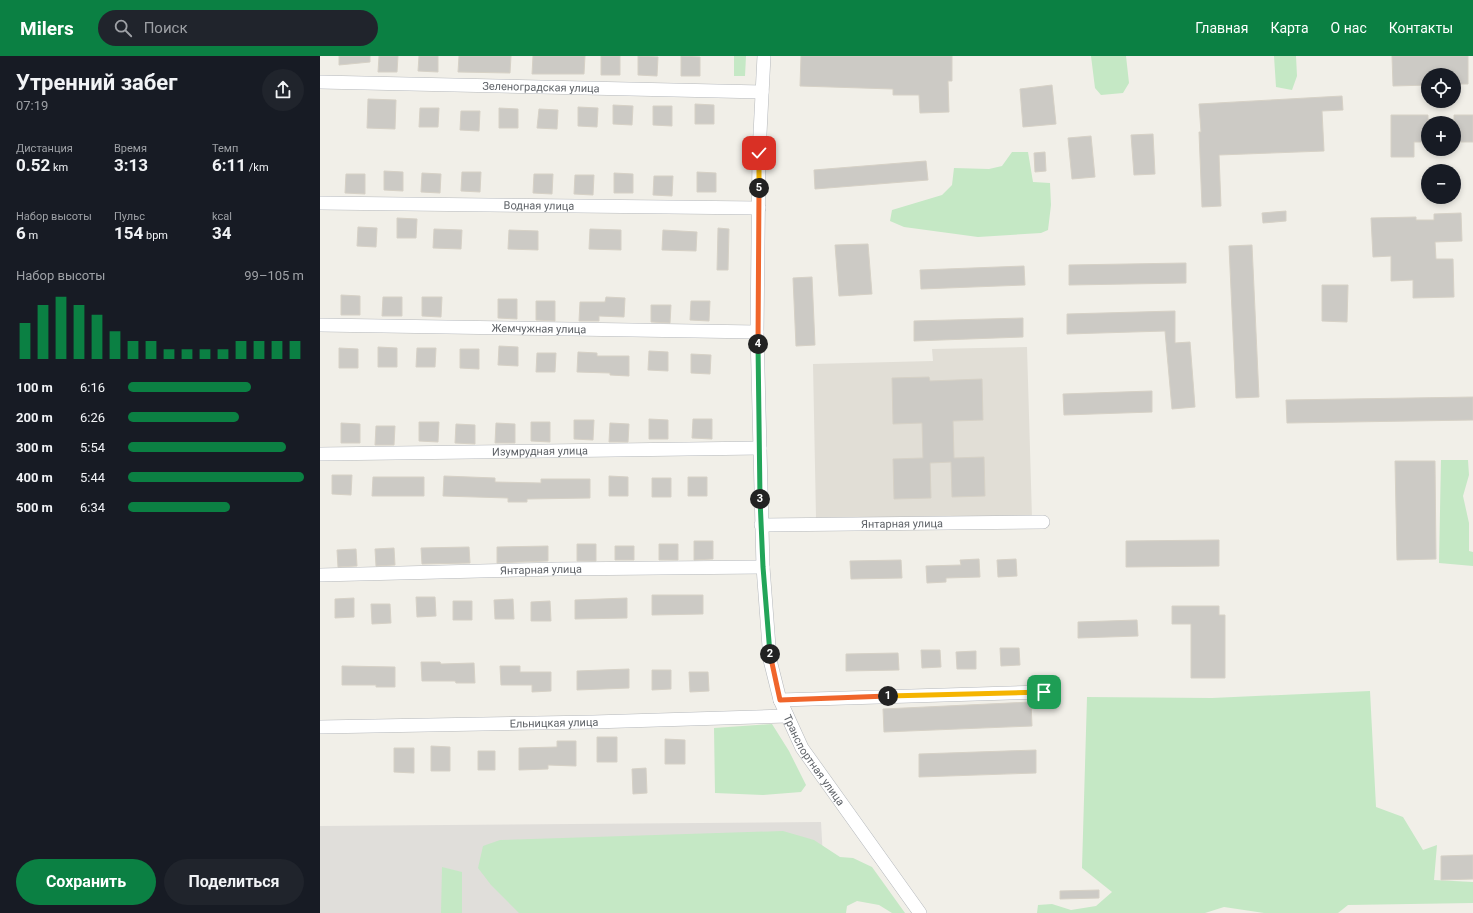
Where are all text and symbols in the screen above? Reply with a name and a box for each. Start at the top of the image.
search box [98,10,378,46]
text: Milers [20,17,74,40]
icon: search [112,17,134,39]
text: Поиск [144,19,188,37]
text: Главная [1195,20,1248,36]
text: Карта [1270,20,1309,36]
text: О нас [1331,20,1367,36]
text: Контакты [1389,20,1453,36]
map controls [1421,68,1461,204]
button: locate [1421,68,1461,108]
button: share [262,69,304,111]
text: Утренний забег [16,70,177,95]
street label: Зеленоградская улица [482,80,600,95]
text: 07:19 [16,98,48,113]
button: + [1421,116,1461,156]
pin [742,136,776,170]
text: Дистанция [16,142,73,155]
text: Время [114,142,147,155]
text: Темп [212,142,238,155]
icon: check [748,142,770,164]
text: 0.52 [16,155,50,175]
text: 3:13 [114,155,148,175]
text: 6:11 [212,155,246,175]
text: km [50,161,68,174]
text: /km [246,161,269,174]
button: − [1421,164,1461,204]
pin: 5 [749,178,769,198]
text: 5 [756,181,762,194]
street label: Водная улица [504,199,574,213]
text: Набор высоты [16,210,92,223]
text: Пульс [114,210,145,223]
text: kcal [212,210,232,223]
text: 6 [16,223,26,243]
text: 154 [114,223,143,243]
text: 34 [212,223,232,243]
text: m [26,229,38,242]
text: bpm [143,229,168,242]
text: Набор высоты [16,268,105,283]
text: 99–105 m [244,268,304,283]
street label: Жемчужная улица [491,322,586,336]
pin: 4 [748,334,768,354]
text: 4 [755,337,761,350]
text: 100 m [16,380,53,395]
text: 6:16 [80,380,105,395]
text: 200 m [16,410,53,425]
text: 6:26 [80,410,105,425]
text: 300 m [16,440,53,455]
text: 5:54 [80,440,105,455]
street label: Изумрудная улица [492,444,588,459]
text: 400 m [16,470,53,485]
text: 5:44 [80,470,105,485]
pin: 3 [750,489,770,509]
text: 3 [757,492,763,505]
text: 500 m [16,500,53,515]
text: 6:34 [80,500,105,515]
street label: Янтарная улица [861,517,943,531]
street label: Янтарная улица [500,563,582,577]
pin: 2 [760,644,780,664]
text: 2 [767,647,773,660]
pin [1027,675,1061,709]
icon: arrive [1033,681,1055,703]
pin: 1 [878,686,898,706]
text: 1 [885,689,891,702]
street label: Транспортная улица [781,713,847,808]
street label: Ельницкая улица [509,716,599,731]
button: Сохранить [16,859,156,905]
button: Поделиться [164,859,304,905]

